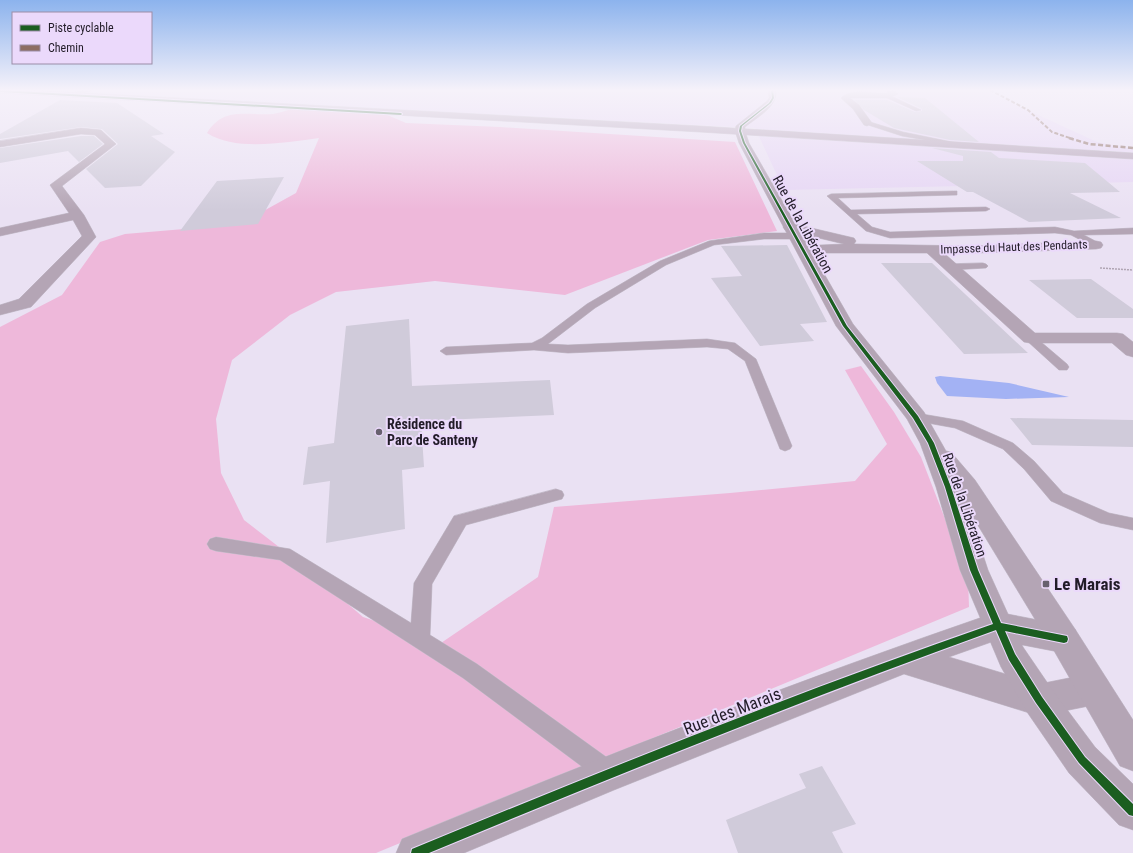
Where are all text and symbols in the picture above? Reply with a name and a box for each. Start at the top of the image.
legend [12,12,152,64]
text: Piste cyclable [48,21,114,35]
text: Chemin [48,41,84,55]
street label: Rue de la Libération [770,172,836,276]
street label: Impasse du Haut des Pendants [940,237,1088,257]
place label: Résidence du Parc de Santeny [387,416,478,448]
marker: Résidence du Parc de Santeny [374,427,384,437]
street label: Rue de la Libération [940,451,990,559]
place label: Le Marais [1054,574,1121,594]
marker: Le Marais [1041,579,1051,589]
street label: Rue des Marais [680,683,784,739]

